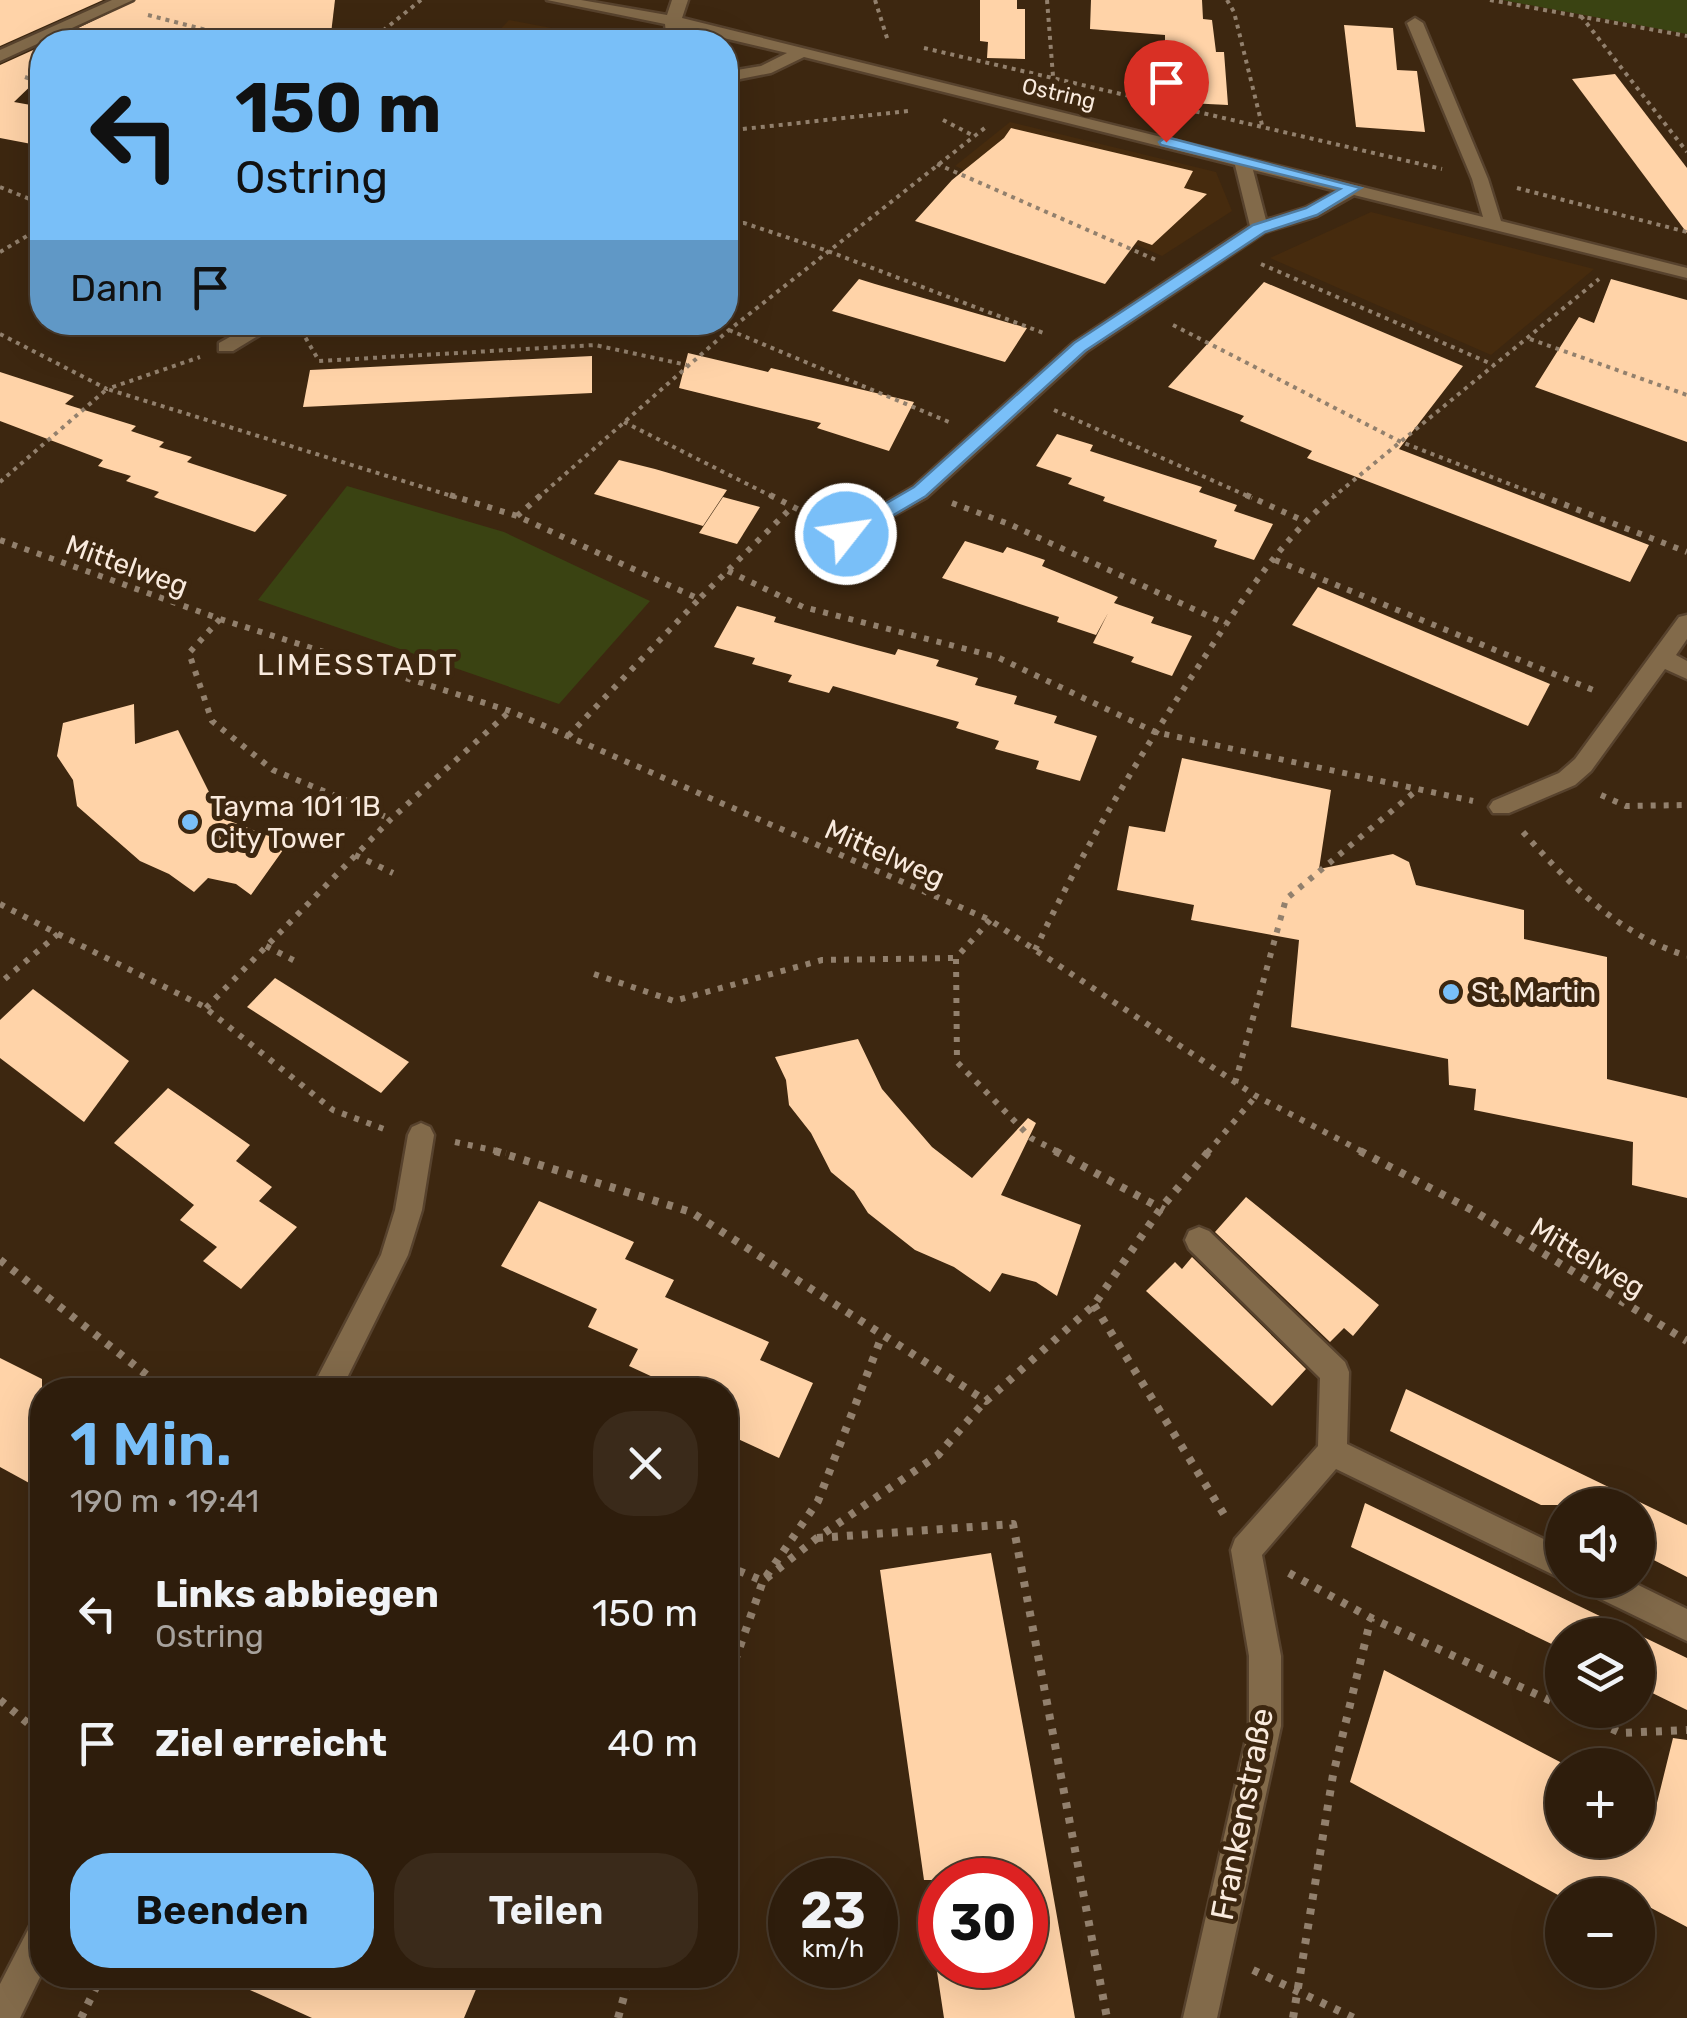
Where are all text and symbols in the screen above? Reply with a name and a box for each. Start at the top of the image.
pin [1124,40,1209,143]
icon: arrive [1139,55,1194,110]
text: 150 m [235,67,442,150]
icon: left [70,70,200,200]
street label: Ostring [1019,72,1098,115]
text: Ostring [235,151,388,204]
icon: arrive [183,260,238,315]
text: Dann [70,265,163,311]
position arrow [794,482,898,586]
street label: Mittelweg [61,528,193,603]
district label: LIMESSTADT [257,647,459,683]
place label: Tayma 101 1B City Tower [210,790,381,855]
marker: Tayma 101 1B City Tower [179,811,201,833]
street label: Mittelweg [820,812,950,895]
place label: St. Martin [1471,976,1596,1009]
marker: St. Martin [1440,981,1462,1003]
street label: Mittelweg [1524,1210,1651,1304]
text: 1 Min. [70,1409,232,1480]
button: close [593,1411,698,1516]
text: 190 m · 19:41 [70,1482,259,1520]
map controls [1545,1488,1655,1988]
button: sound [1545,1488,1655,1598]
text: Links abbiegen [155,1571,439,1617]
icon: left [70,1586,125,1641]
text: 150 m [592,1590,698,1636]
text: Ostring [155,1617,264,1655]
button: layers [1545,1618,1655,1728]
street label: Frankenstraße [1203,1705,1281,1923]
icon: arrive [70,1716,125,1771]
text: Ziel erreicht [155,1720,387,1766]
text: 40 m [607,1720,698,1766]
button: + [1545,1748,1655,1858]
button: Beenden [70,1853,374,1968]
button: Teilen [394,1853,698,1968]
speed limit sign: 30 [918,1858,1048,1988]
button: − [1545,1878,1655,1988]
text: 23 [800,1881,866,1941]
text: km/h [802,1934,864,1963]

